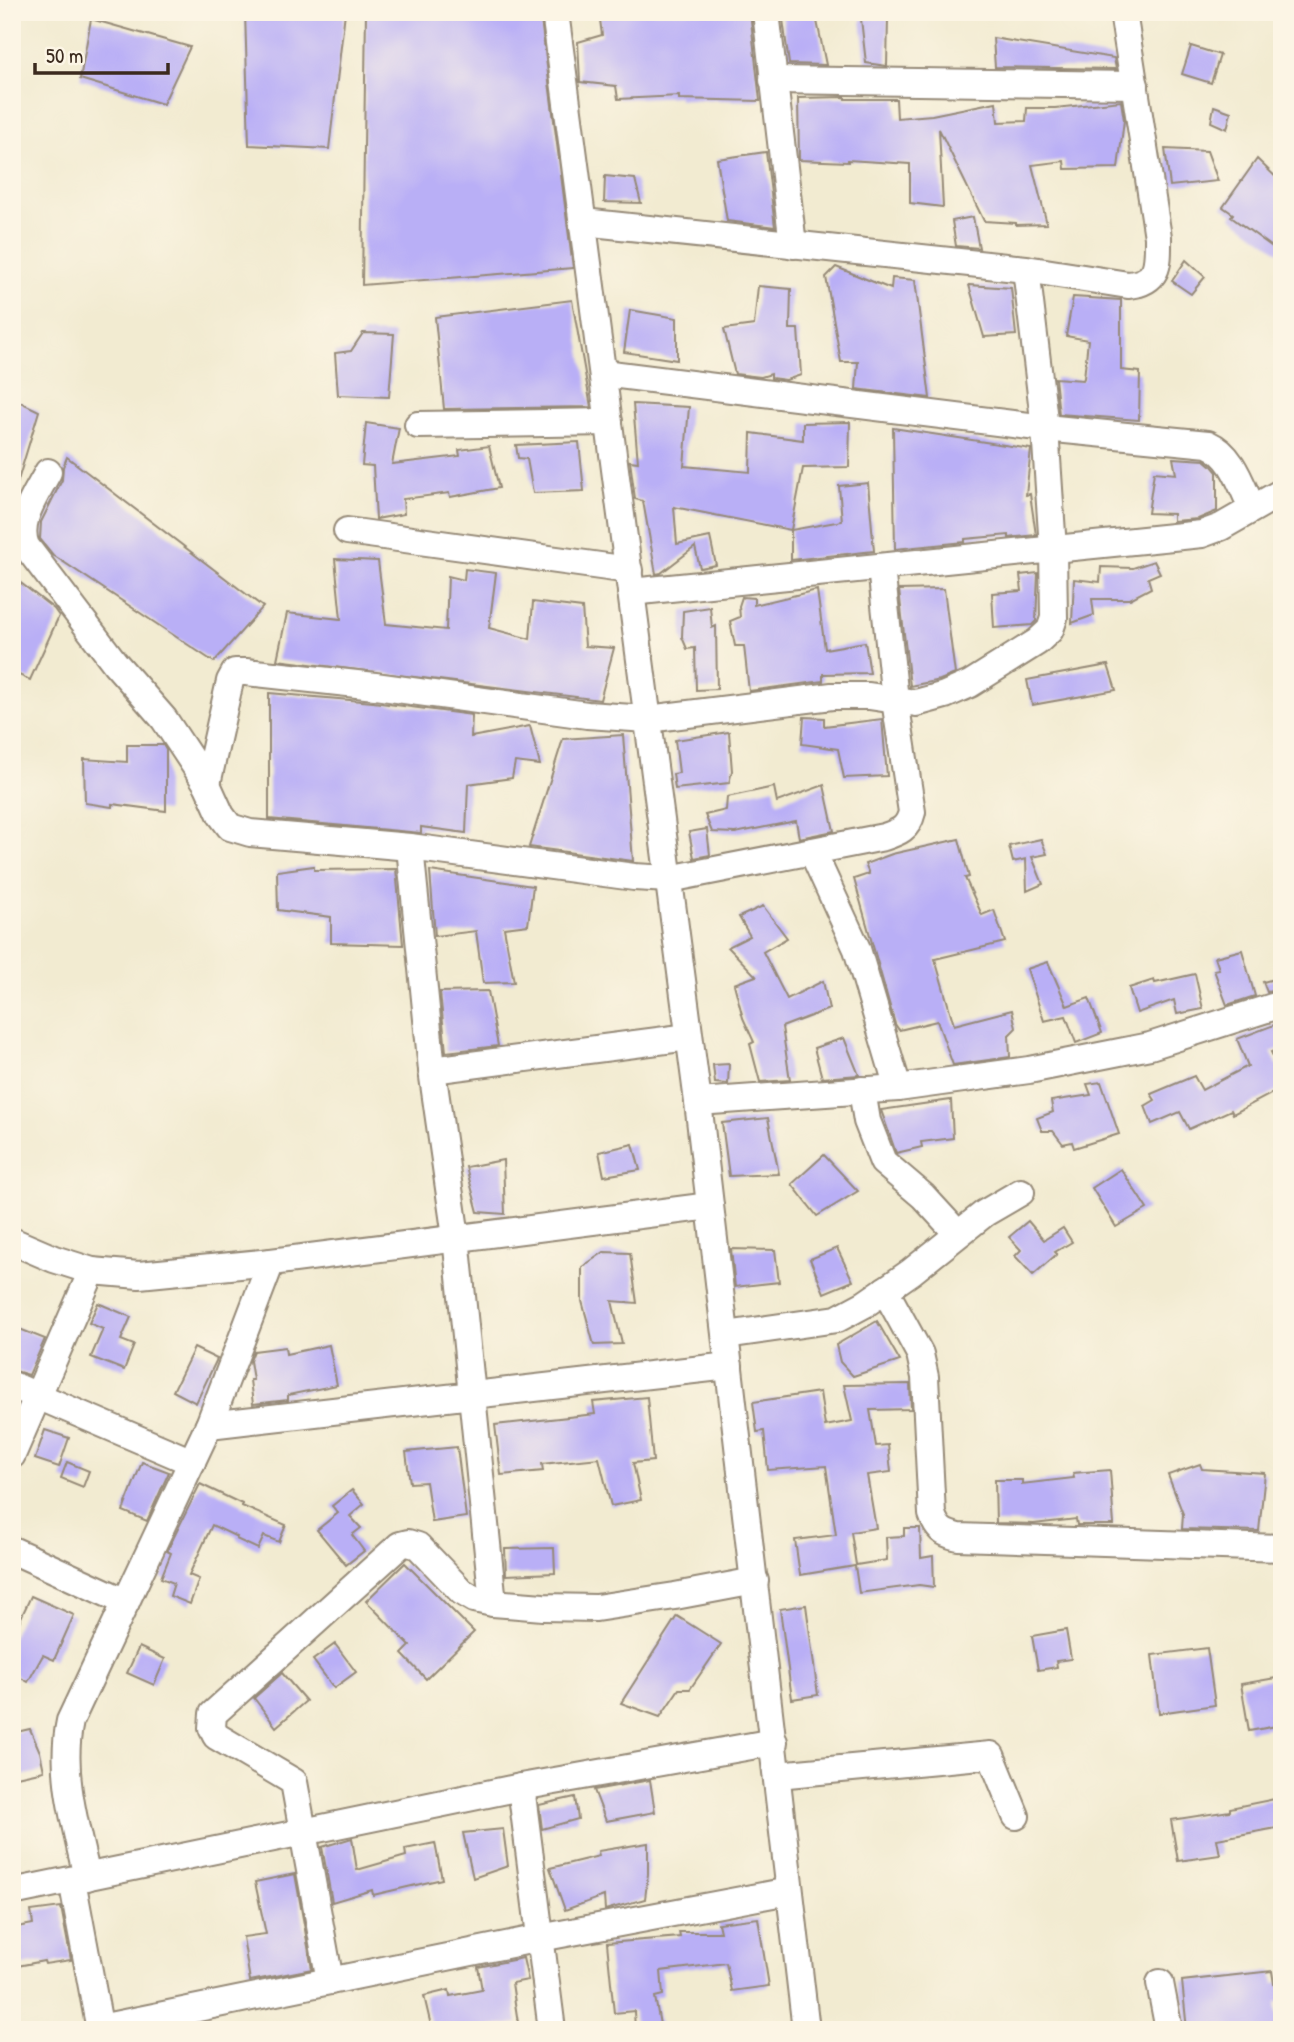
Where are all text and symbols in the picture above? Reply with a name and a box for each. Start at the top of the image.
scale bar [35,32,168,76]
text: 50 m [46,41,83,70]

